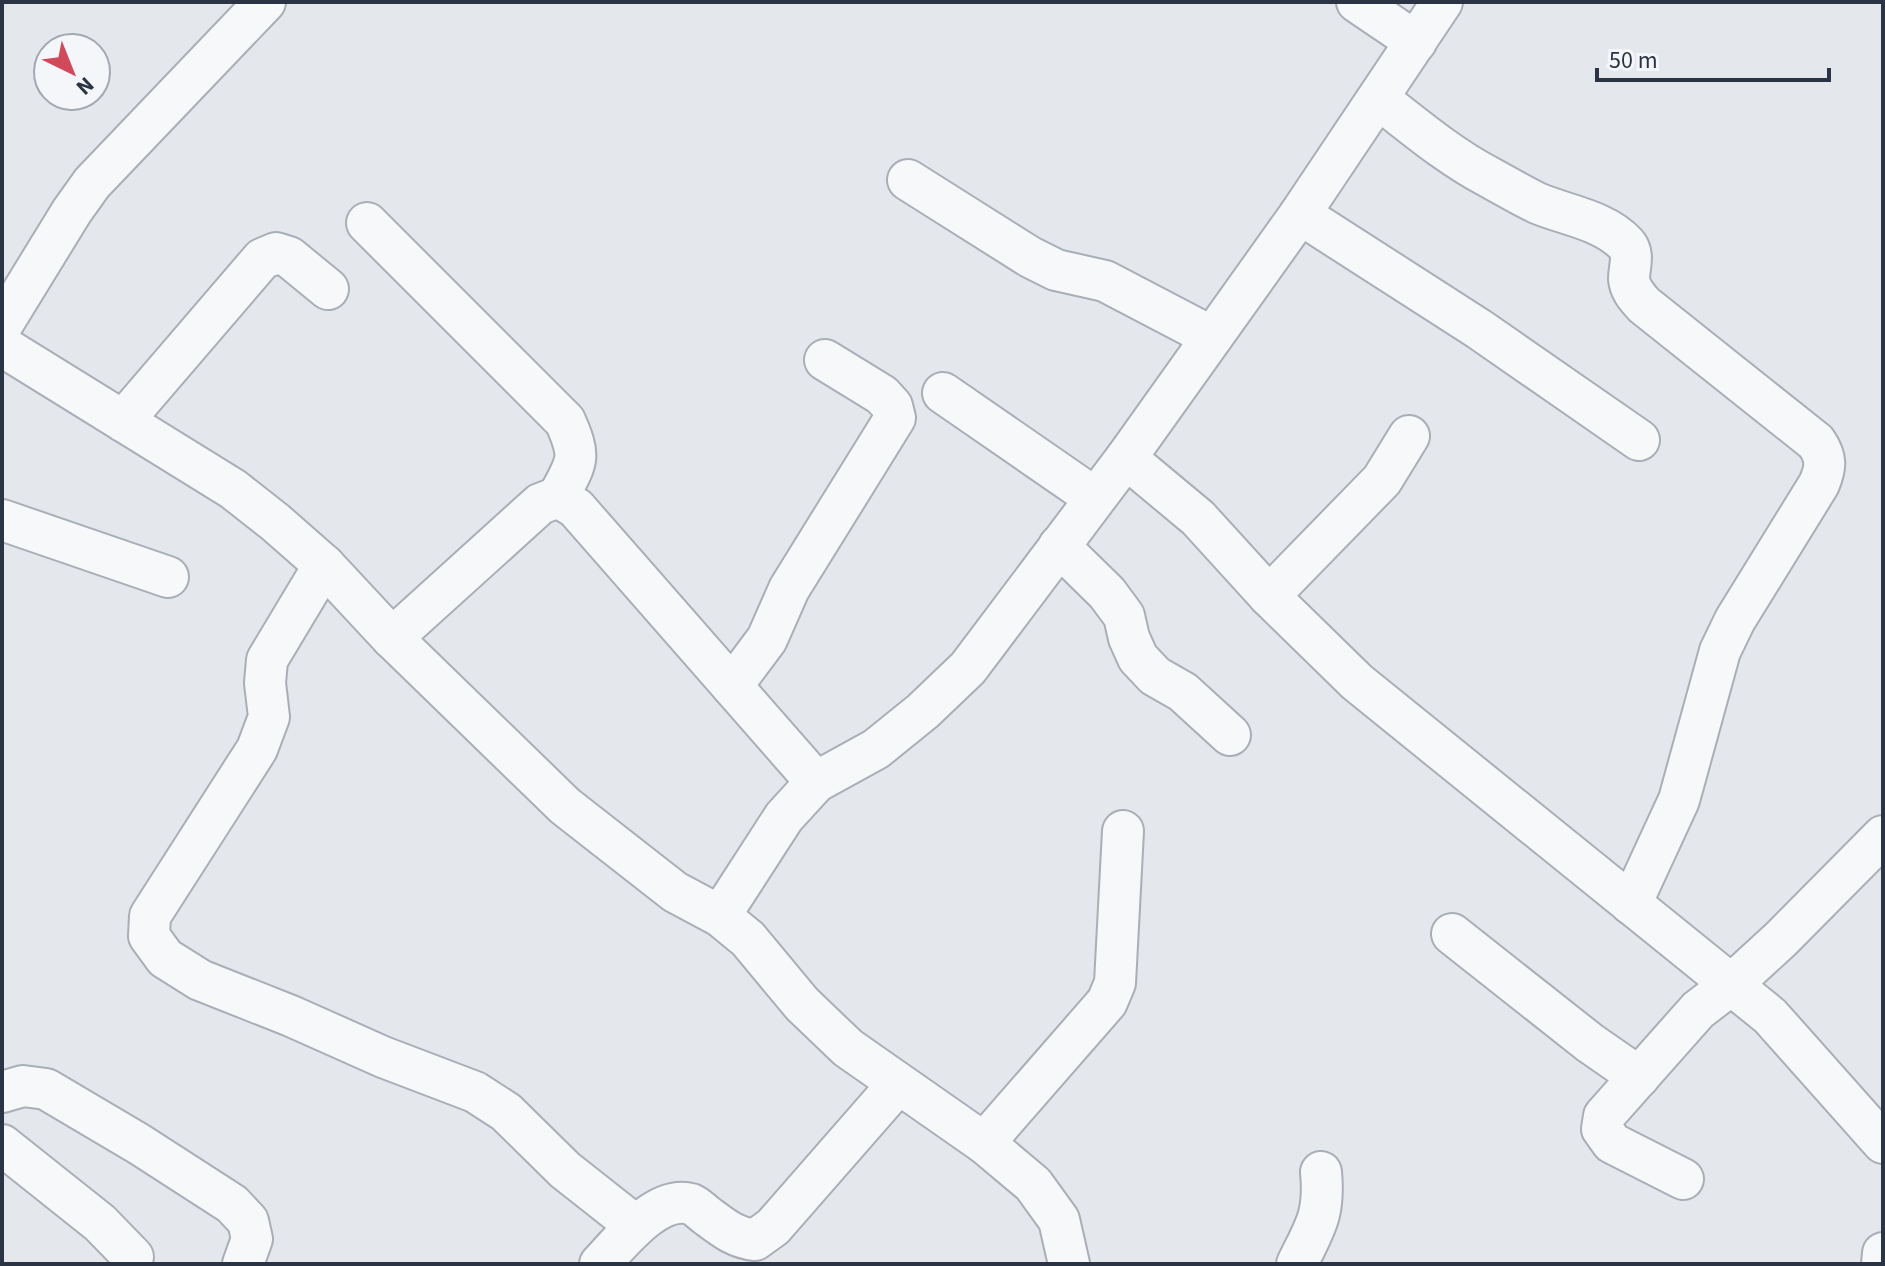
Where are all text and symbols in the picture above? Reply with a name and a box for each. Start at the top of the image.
north arrow [32,32,112,112]
scale bar [1597,32,1829,82]
text: 50 m [1609,43,1658,78]
text: N [69,69,101,103]

